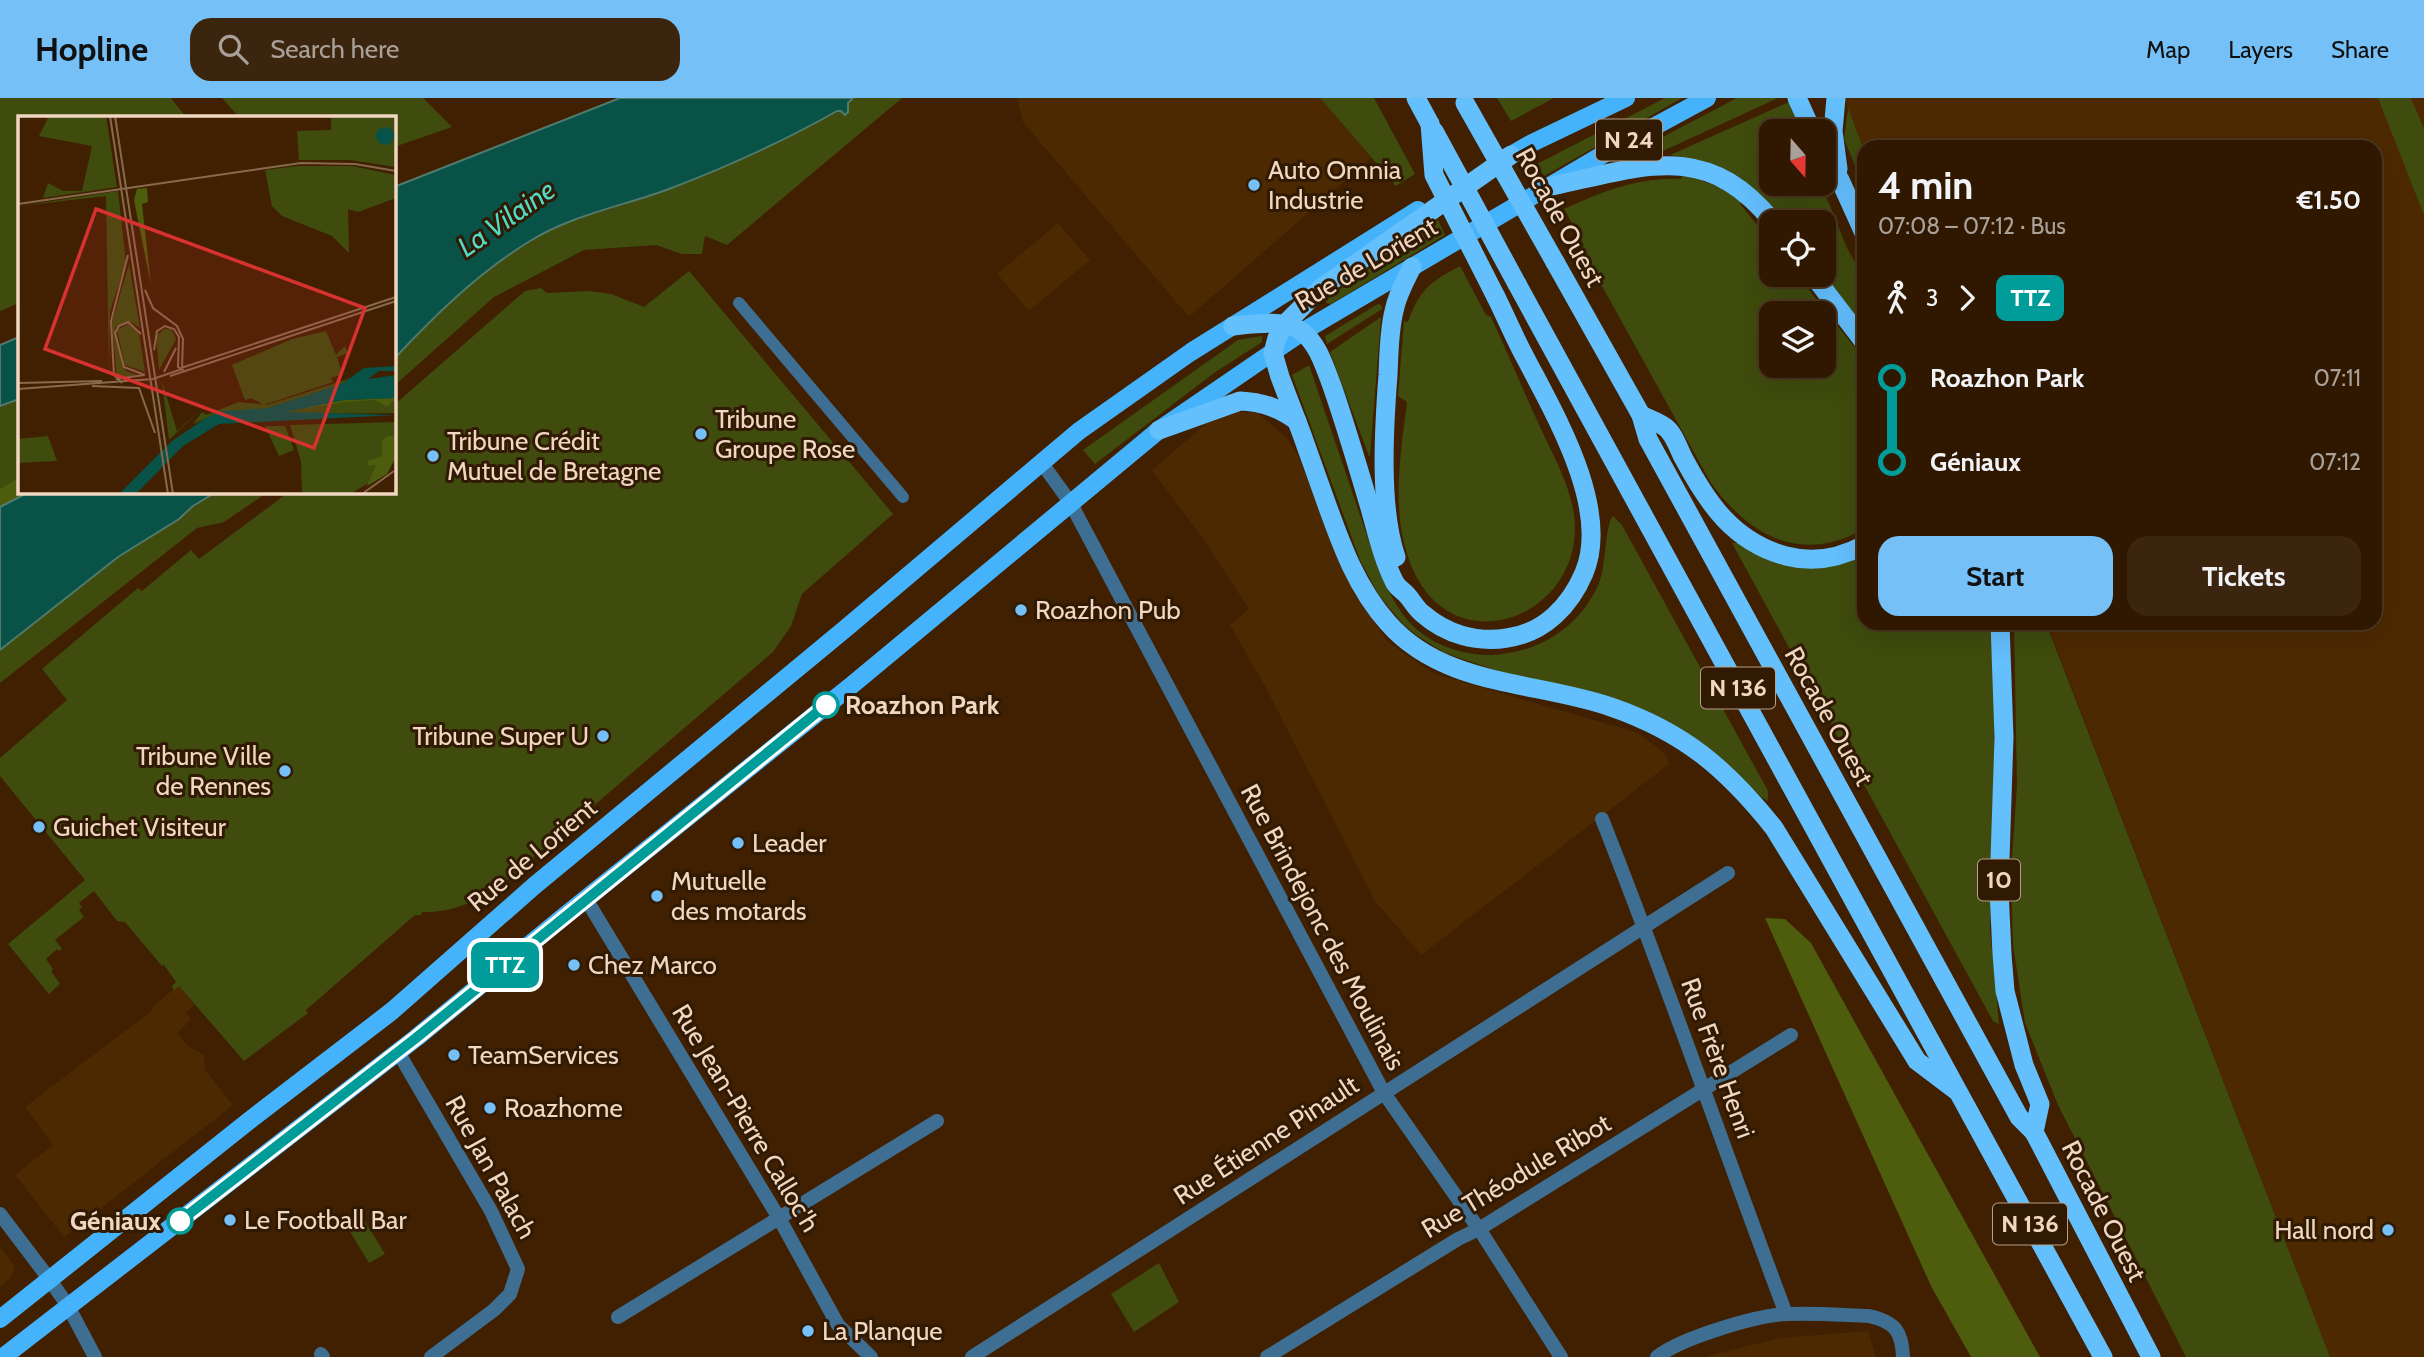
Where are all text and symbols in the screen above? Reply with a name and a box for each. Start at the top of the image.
search box [190,18,680,81]
text: Hopline [35,29,148,69]
icon: search [214,30,252,68]
text: Search here [270,33,399,65]
text: Map [2146,35,2190,64]
text: Layers [2228,35,2293,64]
text: Share [2331,35,2389,64]
inset map [18,116,396,494]
north arrow [1759,119,1836,196]
map controls [1759,119,1836,378]
road number: N 24 [1596,120,1662,160]
street label: Rocade Ouest [1509,142,1611,292]
place label: Auto Omnia Industrie [1268,154,1402,216]
text: 4 min [1878,162,1973,209]
water label: La Vilaine [451,172,561,264]
marker: Auto Omnia Industrie [1246,177,1262,193]
text: €1.50 [2297,184,2361,216]
street label: Rue de Lorient [1289,210,1443,318]
button: locate [1759,210,1836,287]
text: 07:08 – 07:12 · Bus [1878,212,2066,240]
icon: walk [1878,279,1916,317]
icon: forward [1948,279,1986,317]
text: TTZ [2010,283,2050,312]
text: 3 [1926,284,1938,312]
button: layers [1759,301,1836,378]
text: Roazhon Park [1930,362,2084,394]
text: 07:11 [2314,364,2361,392]
place label: Tribune Groupe Rose [715,403,855,465]
place label: Tribune Crédit Mutuel de Bretagne [447,425,661,487]
marker: Tribune Groupe Rose [693,426,709,442]
text: Géniaux [1930,446,2021,478]
marker: Tribune Crédit Mutuel de Bretagne [425,448,441,464]
text: 07:12 [2309,448,2361,476]
button: Start [1878,536,2113,616]
button: Tickets [2127,536,2361,616]
place label: Roazhon Pub [1035,594,1181,626]
marker: Roazhon Pub [1013,602,1029,618]
street label: Rocade Ouest [1778,641,1880,791]
road number: N 136 [1701,668,1775,708]
place label: Roazhon Park [845,689,1000,721]
marker: Roazhon Park [813,692,839,718]
place label: Tribune Super U [413,720,589,752]
marker: Tribune Super U [595,728,611,744]
place label: Tribune Ville de Rennes [136,740,271,802]
marker: Tribune Ville de Rennes [277,763,293,779]
street label: Rue Brindejonc des Moulinais [1234,778,1412,1076]
street label: Rue de Lorient [461,792,603,918]
place label: Guichet Visiteur [53,811,227,843]
marker: Guichet Visiteur [31,819,47,835]
place label: Leader [752,827,827,859]
marker: Leader [730,835,746,851]
road number: 10 [1978,860,2020,900]
place label: Mutuelle des motards [671,865,807,927]
marker: Mutuelle des motards [649,888,665,904]
line badge: TTZ [465,942,545,988]
place label: Chez Marco [588,949,717,981]
text: TTZ [485,950,525,979]
marker: Chez Marco [566,957,582,973]
street label: Rue Frère Henri [1674,973,1762,1143]
street label: Rue Jean-Pierre Calloc'h [665,998,827,1238]
place label: TeamServices [468,1039,619,1071]
marker: TeamServices [446,1047,462,1063]
street label: Rue Étienne Pinault [1168,1068,1364,1212]
street label: Rue Jan Palach [438,1090,544,1244]
place label: Roazhome [504,1092,623,1124]
marker: Roazhome [482,1100,498,1116]
street label: Rue Théodule Ribot [1416,1107,1617,1245]
street label: Rocade Ouest [2055,1135,2153,1287]
place label: Le Football Bar [244,1204,408,1236]
road number: N 136 [1993,1204,2067,1244]
place label: Géniaux [70,1205,161,1237]
marker: Géniaux [167,1208,193,1234]
marker: Le Football Bar [222,1212,238,1228]
place label: Hall nord [2274,1214,2374,1246]
marker: Hall nord [2380,1222,2396,1238]
place label: La Planque [822,1315,943,1347]
marker: La Planque [800,1323,816,1339]

